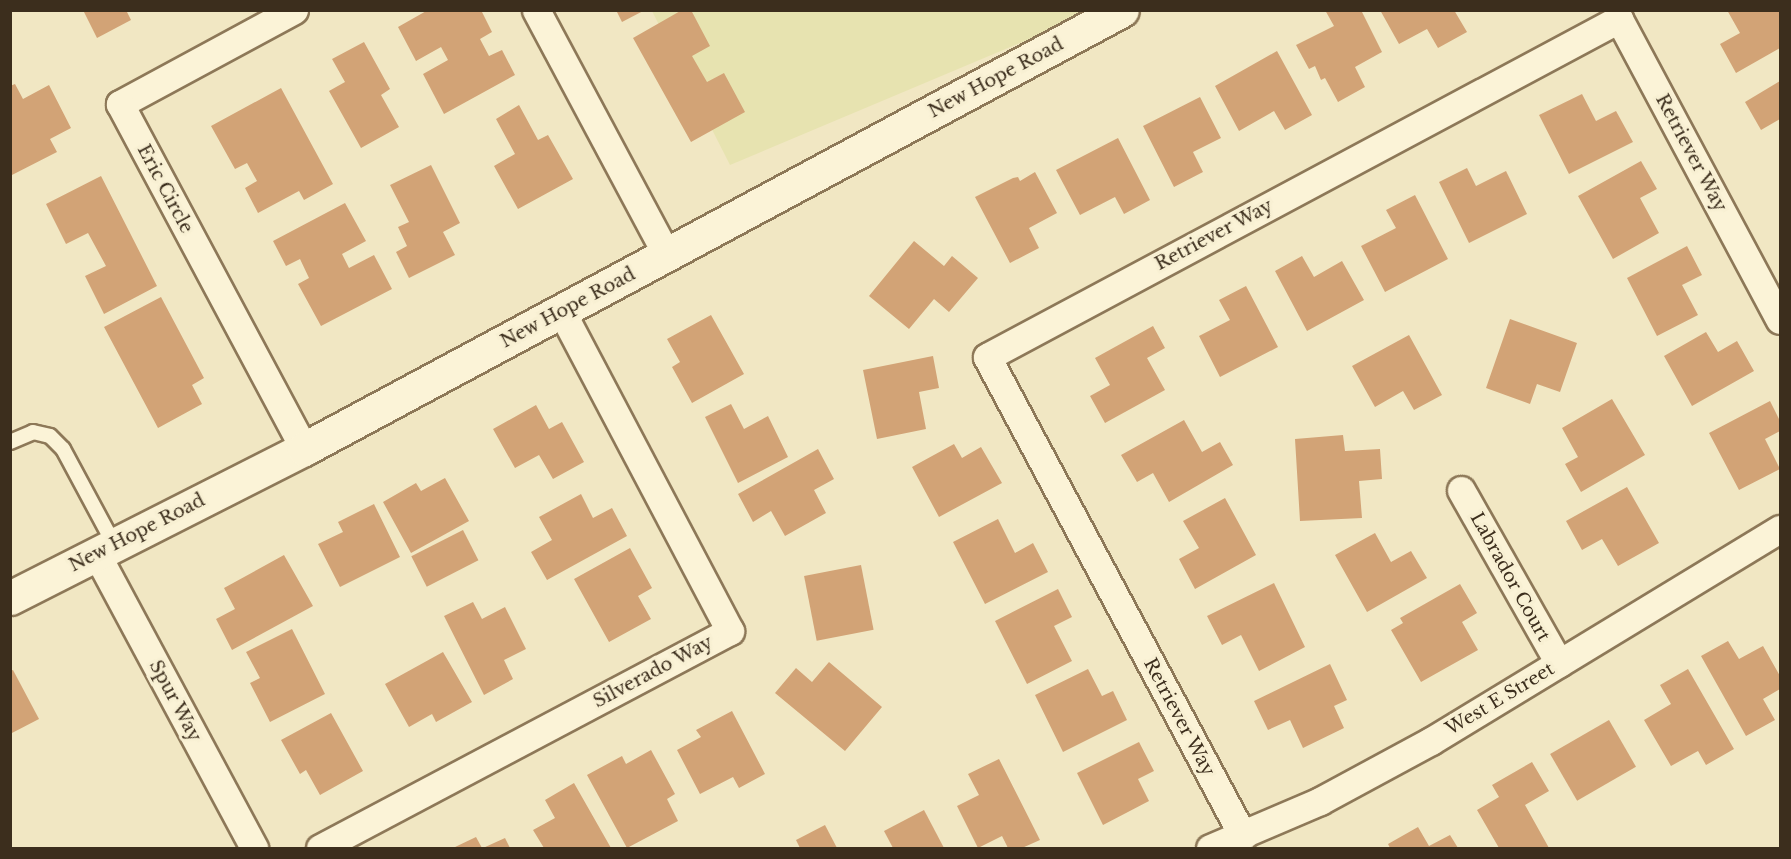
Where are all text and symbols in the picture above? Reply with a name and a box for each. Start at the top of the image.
street label: New Hope Road [925,33,1067,123]
street label: Retriever Way [1651,90,1731,216]
street label: Eric Circle [133,141,197,237]
street label: Retriever Way [1151,195,1277,275]
street label: New Hope Road [497,263,639,353]
street label: New Hope Road [65,489,209,577]
street label: Labrador Court [1465,508,1555,646]
street label: Silverado Way [589,631,717,713]
street label: Retriever Way [1139,654,1219,780]
street label: Spur Way [144,656,206,746]
street label: West E Street [1442,658,1558,740]

